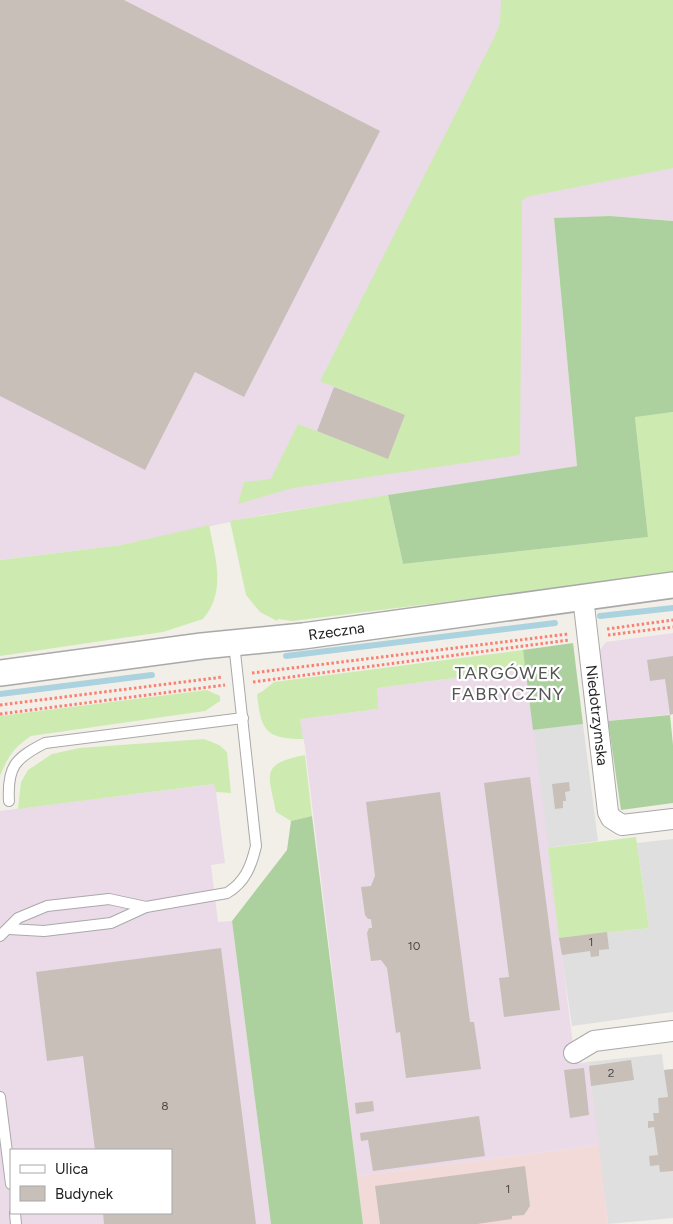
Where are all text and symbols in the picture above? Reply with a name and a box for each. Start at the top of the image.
street label: Rzeczna [307,619,366,644]
district label: TARGÓWEK FABRYCZNY [451,662,565,705]
street label: Niedotrzymska [582,664,612,767]
house number: 1 [589,935,593,949]
house number: 10 [408,939,421,953]
house number: 2 [608,1066,614,1080]
house number: 8 [161,1099,169,1113]
legend [10,1149,172,1214]
text: Ulica [55,1160,88,1178]
house number: 1 [506,1182,510,1196]
text: Budynek [55,1185,114,1203]

